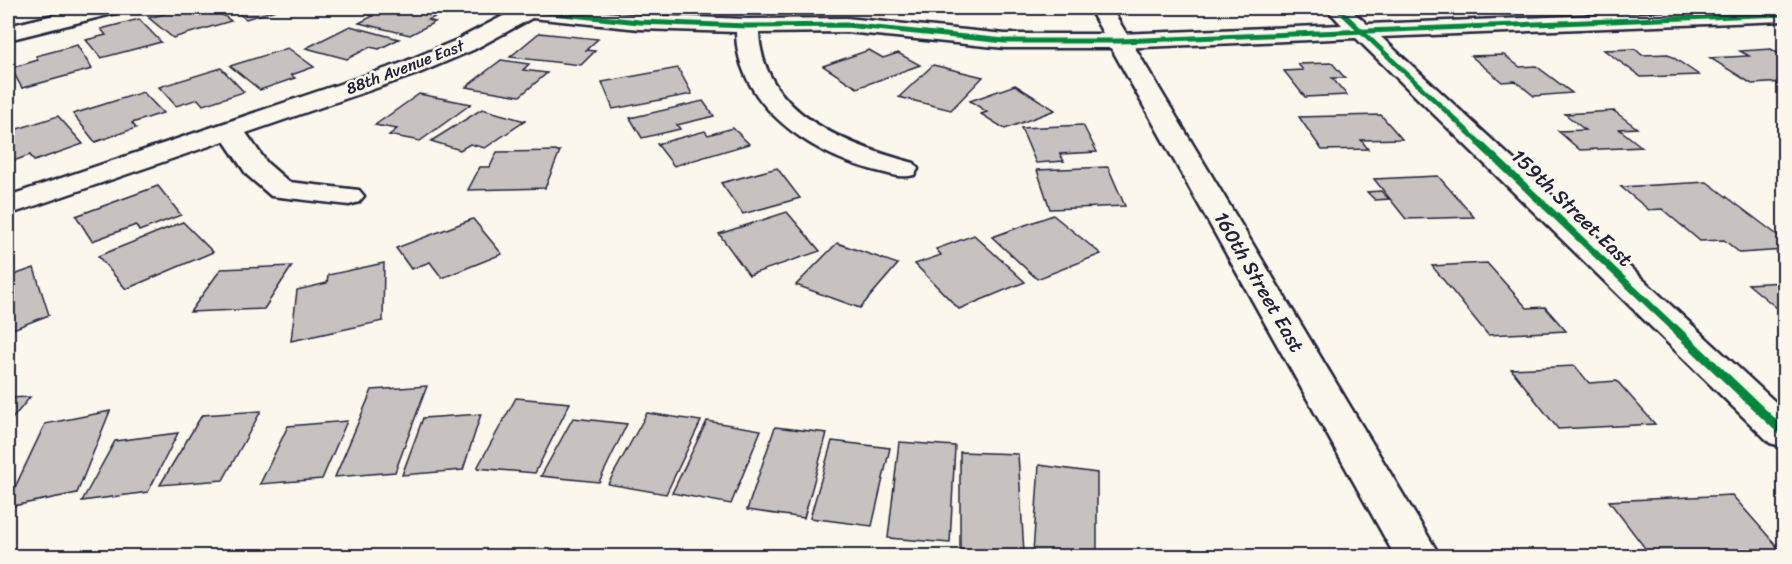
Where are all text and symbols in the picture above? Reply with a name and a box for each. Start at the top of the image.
street label: 88th Avenue East [342,31,469,103]
street label: 159th Street East [1503,140,1641,276]
street label: 160th Street East [1204,205,1314,360]

